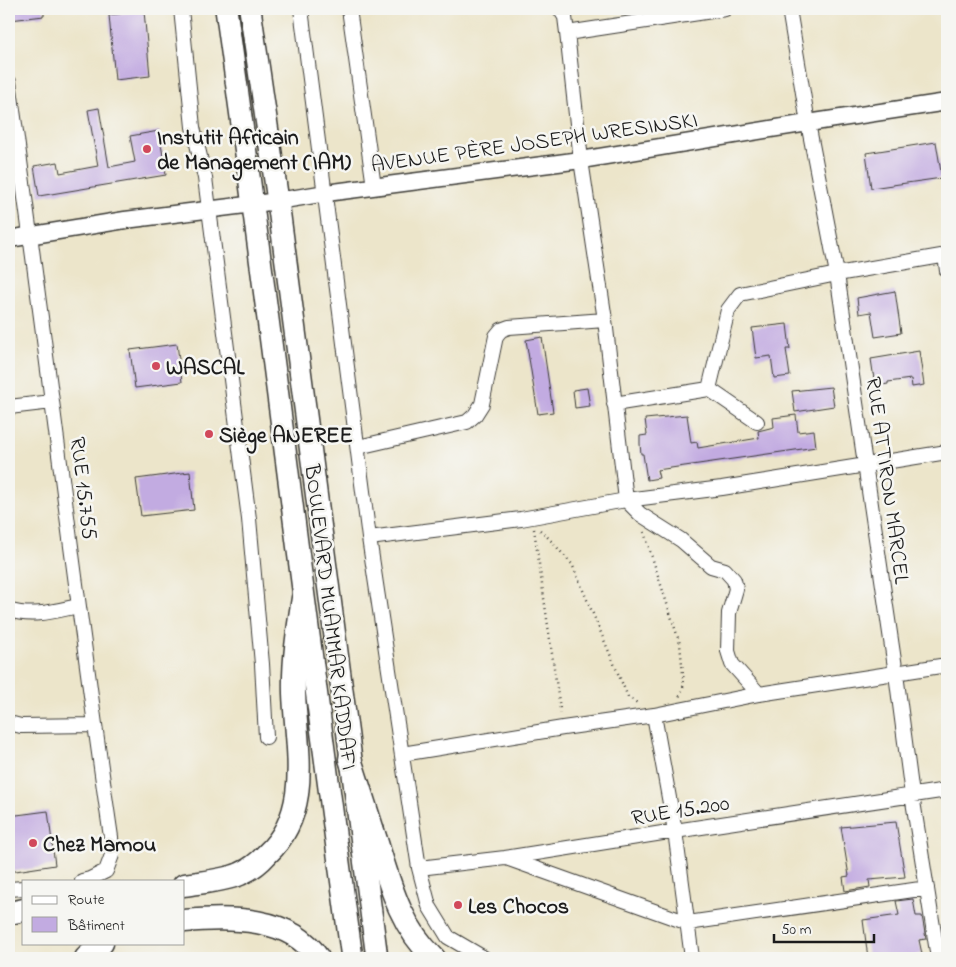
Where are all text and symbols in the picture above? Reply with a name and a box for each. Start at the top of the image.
street label: AVENUE PÈRE JOSEPH WRESINSKI [369,105,700,183]
place label: Instutit Africain de Management (IAM) [157,123,351,181]
marker: Instutit Africain de Management (IAM) [141,143,153,155]
place label: WASCAL [166,353,245,385]
marker: WASCAL [150,360,162,372]
street label: RUE ATTIRON MARCEL [856,375,917,587]
place label: Siège ANEREE [219,421,353,454]
marker: Siège ANEREE [203,428,215,440]
street label: RUE 15.755 [60,435,104,542]
street label: BOULEVARD MUAMMAR KADDAFI [294,462,364,772]
street label: RUE 15.200 [629,788,732,836]
place label: Chez Mamou [43,830,157,862]
marker: Chez Mamou [27,837,39,849]
legend [22,880,185,944]
text: Route [68,889,105,911]
place label: Les Chocos [468,892,569,924]
marker: Les Chocos [452,899,464,911]
scale bar [774,912,874,944]
text: Bâtiment [67,915,125,937]
text: 50 m [781,919,812,941]

